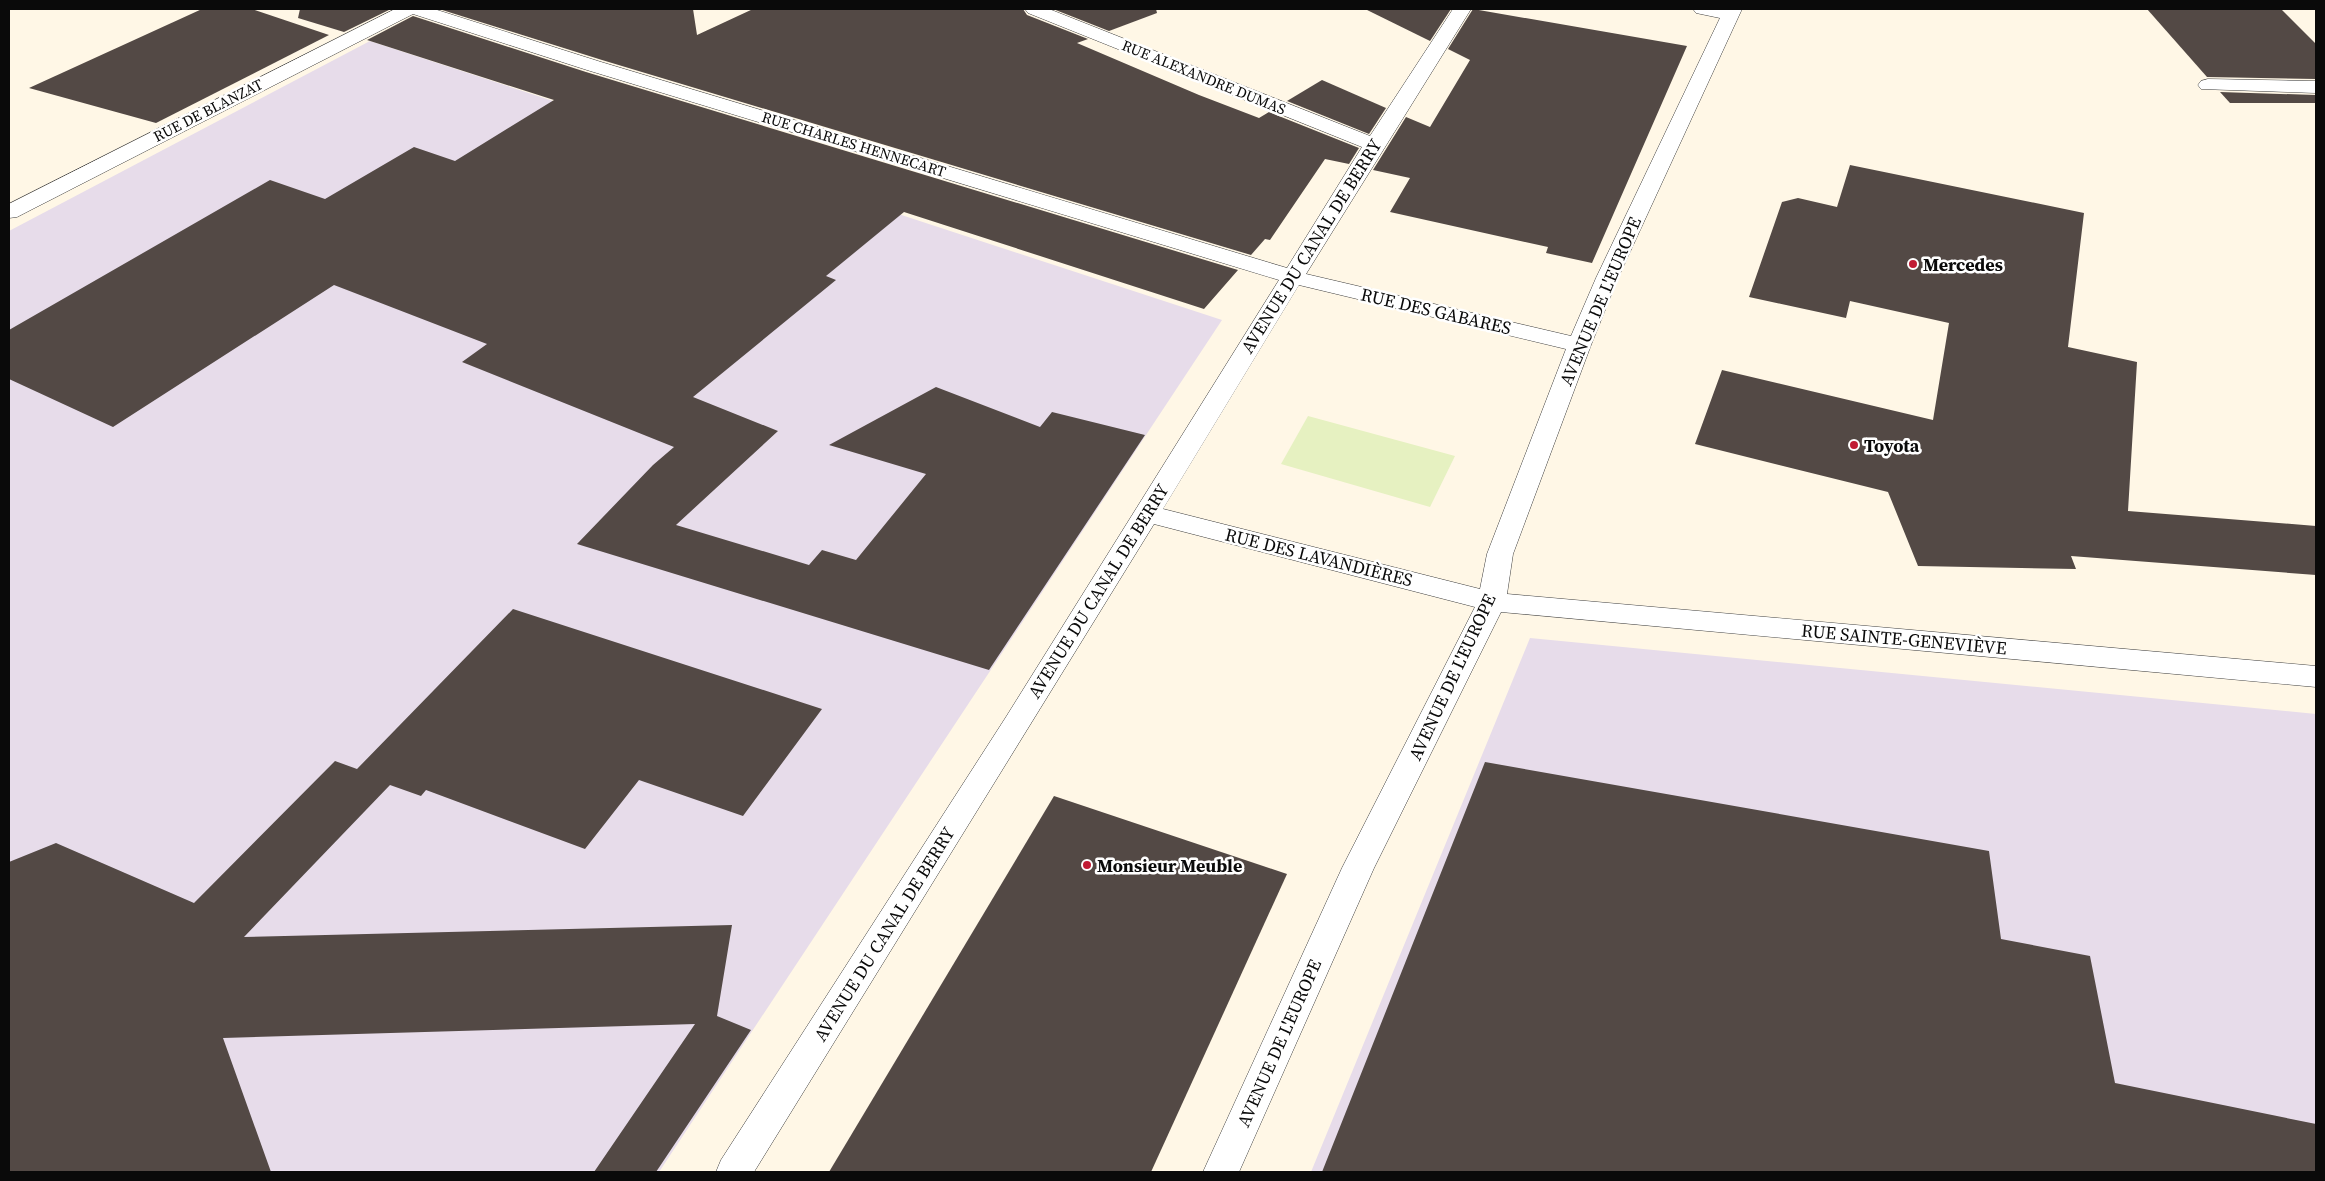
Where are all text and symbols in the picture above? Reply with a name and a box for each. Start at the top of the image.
street label: RUE ALEXANDRE DUMAS [1119,34,1289,120]
street label: RUE DE BLANZAT [150,73,266,147]
street label: RUE CHARLES HENNECART [759,106,949,182]
street label: AVENUE DU CANAL DE BERRY [1235,133,1388,358]
street label: AVENUE DE L'EUROPE [1553,213,1647,389]
place label: Mercedes [1923,252,2003,277]
marker: Mercedes [1907,258,1919,270]
street label: RUE DES GABARES [1358,282,1514,340]
place label: Toyota [1864,433,1920,458]
marker: Toyota [1848,439,1860,451]
street label: AVENUE DU CANAL DE BERRY [1022,478,1175,703]
street label: RUE DES LAVANDIÈRES [1223,522,1415,592]
street label: AVENUE DE L'EUROPE [1402,589,1502,764]
street label: RUE SAINTE-GENEVIÈVE [1800,618,2008,660]
street label: AVENUE DU CANAL DE BERRY [808,821,961,1046]
place label: Monsieur Meuble [1097,853,1242,878]
marker: Monsieur Meuble [1081,859,1093,871]
street label: AVENUE DE L'EUROPE [1231,955,1327,1131]

